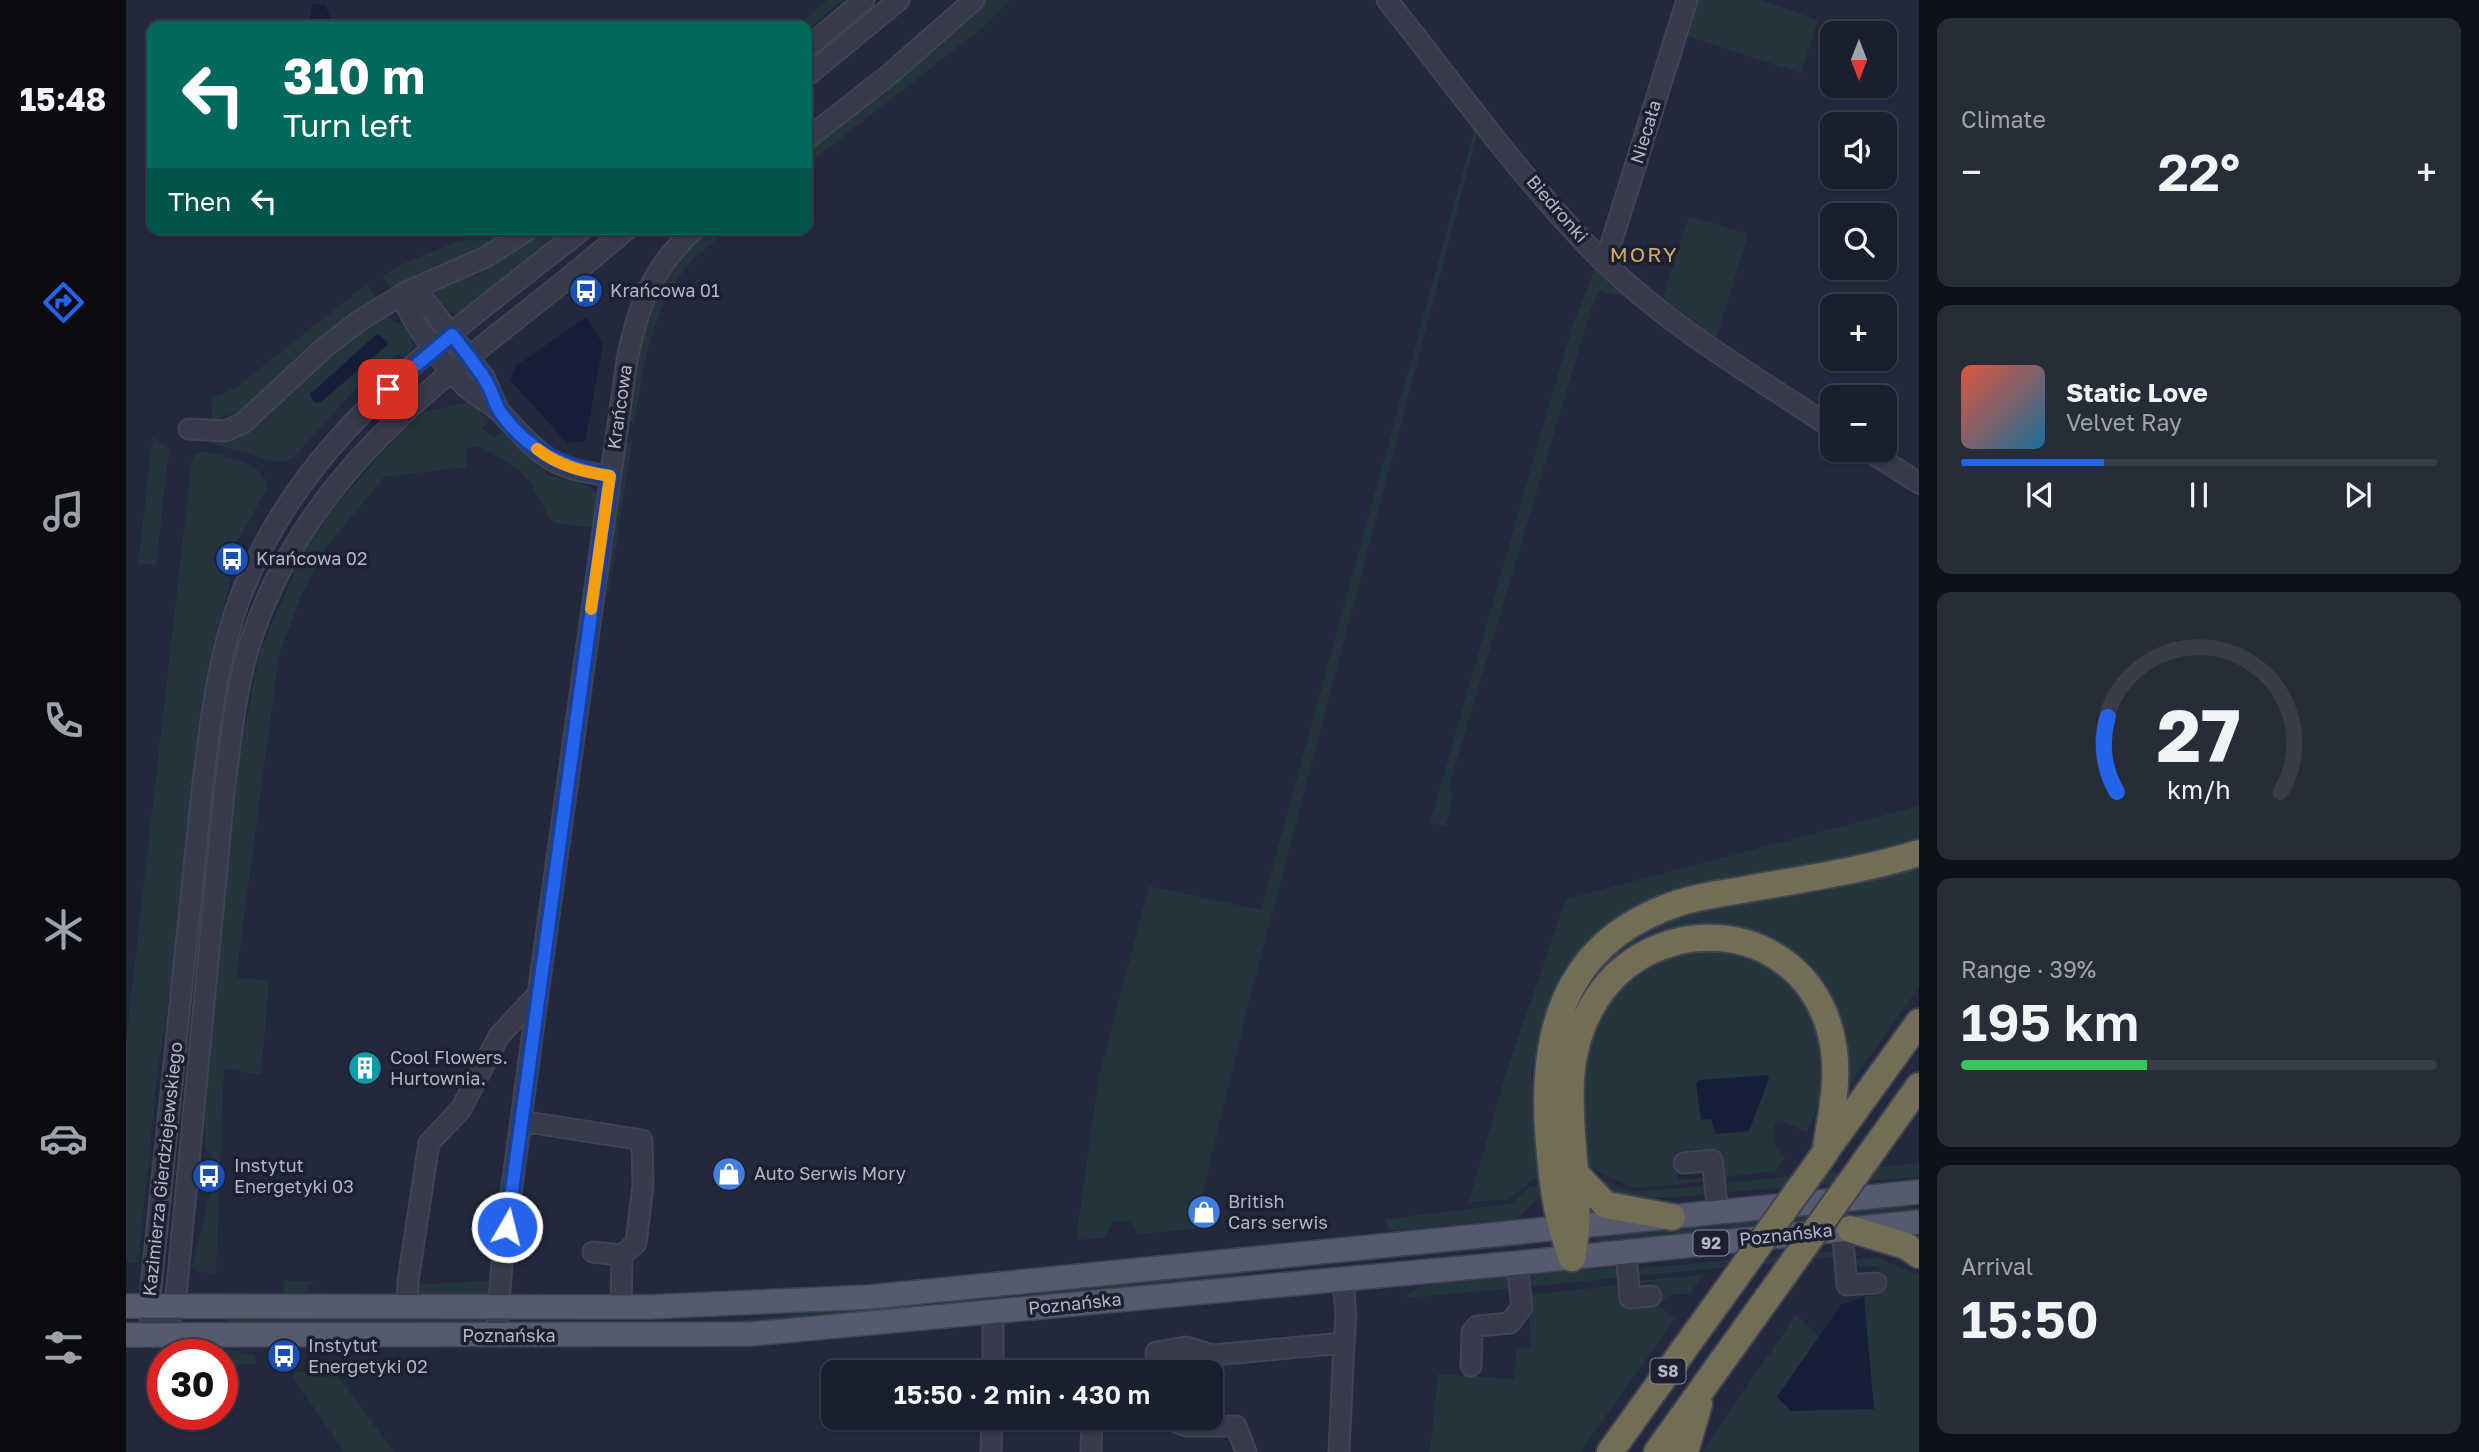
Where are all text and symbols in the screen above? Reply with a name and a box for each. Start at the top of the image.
north arrow [1820,21,1897,98]
map controls [1820,21,1897,462]
text: 310 m [283,46,425,105]
icon: left [168,49,259,140]
text: 15:48 [20,80,106,118]
street label: Niecała [1625,97,1665,166]
text: Climate [1961,105,2046,133]
text: Turn left [283,106,412,144]
button: sound [1820,112,1897,189]
text: 22° [2158,140,2240,202]
text: − [1961,149,1982,194]
text: + [2416,149,2437,194]
street label: Biedronki [1523,170,1593,247]
icon: left [245,182,283,220]
text: Then [168,186,231,217]
button: search [1820,203,1897,280]
district label: MORY [1610,241,1678,267]
bus stop icon: Krańcowa 01 [567,272,605,310]
icon: directions [39,278,88,327]
place label: Krańcowa 01 [610,279,720,301]
button: + [1820,294,1897,371]
pin [358,359,418,419]
street label: Krańcowa [602,363,636,451]
icon: arrive [369,370,407,408]
text: Static Love [2066,377,2208,408]
button: − [1820,385,1897,462]
text: Velvet Ray [2066,408,2182,436]
icon: previous [2021,476,2059,514]
icon: pause [2180,476,2218,514]
icon: next [2339,476,2377,514]
icon: music [39,487,88,536]
bus stop icon: Krańcowa 02 [213,540,251,578]
place label: Krańcowa 02 [256,547,367,569]
text: 27 [2157,691,2241,778]
icon: phone [39,696,88,745]
text: km/h [2167,774,2231,805]
icon: climate [39,905,88,954]
text: Range · 39% [1961,955,2096,983]
text: 195 km [1961,990,2139,1052]
street label: Kazimierza Gierdziejewskiego [138,1041,186,1297]
place label: Cool Flowers. Hurtownia. [390,1046,508,1089]
building icon: Cool Flowers. Hurtownia. [346,1049,384,1087]
icon: car [39,1114,88,1163]
place label: Instytut Energetyki 03 [234,1154,354,1197]
shop icon: Auto Serwis Mory [710,1155,748,1193]
bus stop icon: Instytut Energetyki 03 [190,1157,228,1195]
place label: Auto Serwis Mory [754,1162,906,1184]
position arrow [470,1190,544,1264]
place label: British Cars serwis [1228,1190,1328,1233]
shop icon: British Cars serwis [1185,1193,1223,1231]
street label: Poznańska [1738,1218,1834,1250]
road number: 92 [1694,1231,1728,1256]
text: Arrival [1961,1252,2033,1280]
street label: Poznańska [1027,1287,1123,1319]
text: 15:50 [1961,1287,2099,1349]
icon: filters [39,1323,88,1372]
street label: Poznańska [462,1324,556,1346]
place label: Instytut Energetyki 02 [308,1334,428,1377]
bus stop icon: Instytut Energetyki 02 [265,1337,303,1375]
speed limit sign: 30 [147,1339,238,1430]
road number: S8 [1650,1358,1686,1384]
text: 15:50 · 2 min · 430 m [894,1379,1150,1410]

